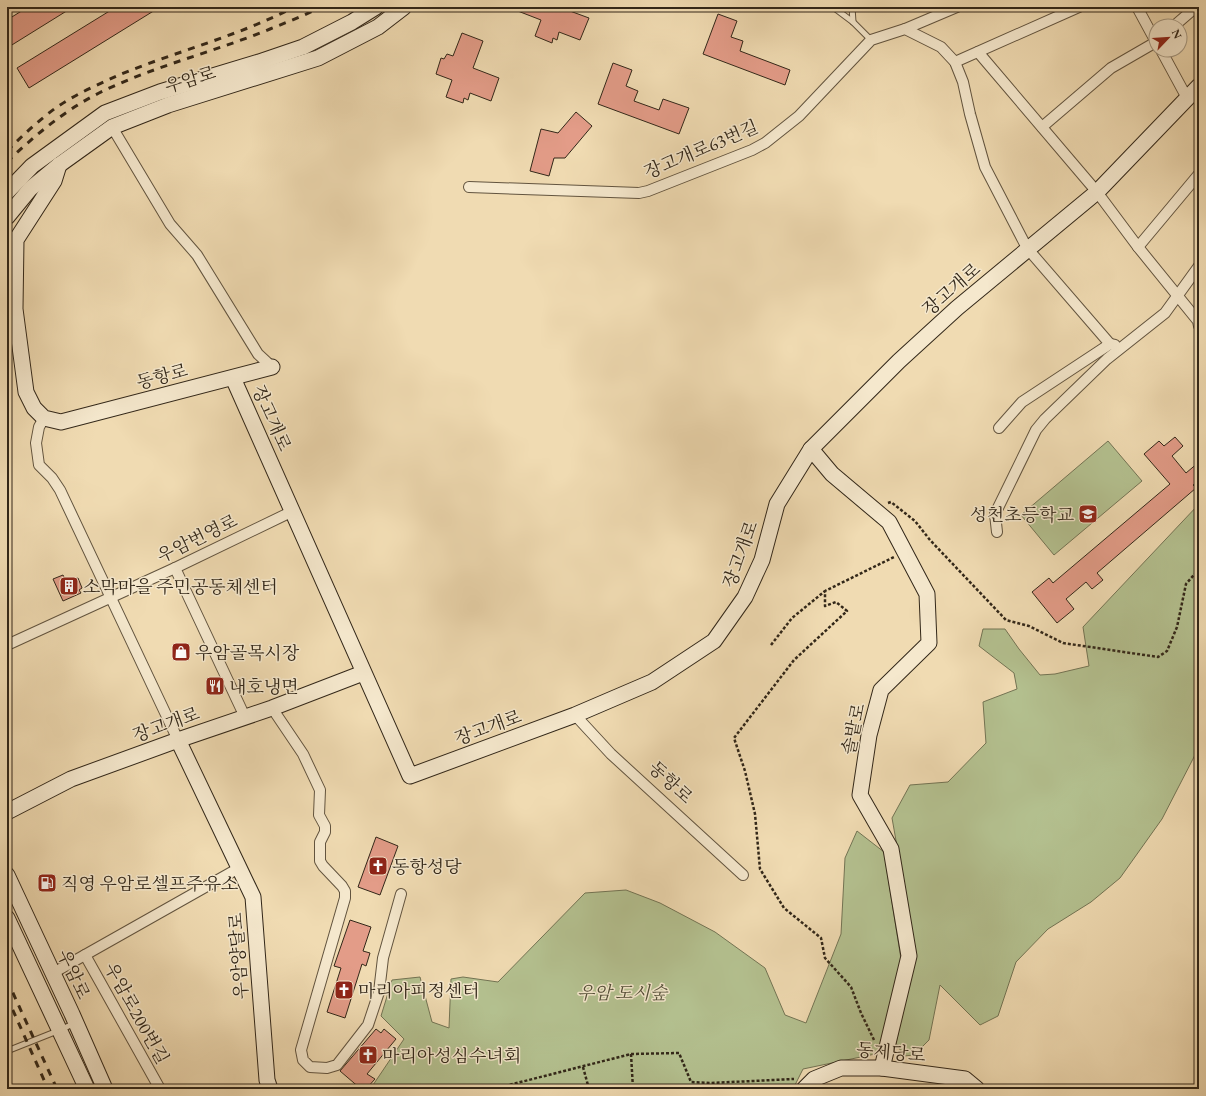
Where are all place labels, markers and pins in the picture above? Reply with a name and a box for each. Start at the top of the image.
place label: 성천초등학교 [970,503,1075,526]
school or university icon: 성천초등학교 [1077,503,1099,525]
building icon: 소막마을 주민공동체센터 [58,575,80,597]
place label: 소막마을 주민공동체센터 [83,575,278,598]
shop icon: 우암골목시장 [170,641,192,663]
place label: 우암골목시장 [195,641,300,664]
restaurant icon: 내호냉면 [204,675,226,697]
place label: 내호냉면 [229,675,299,698]
church icon: 동항성당 [367,855,389,877]
place label: 동항성당 [392,855,462,878]
fuel station icon: 직영 우암로셀프주유소 [36,872,58,894]
place label: 직영 우암로셀프주유소 [61,872,238,895]
church icon: 마리아피정센터 [333,979,355,1001]
place label: 마리아피정센터 [358,979,480,1002]
church icon: 마리아성심수녀회 [357,1044,379,1066]
place label: 마리아성심수녀회 [382,1044,521,1067]

